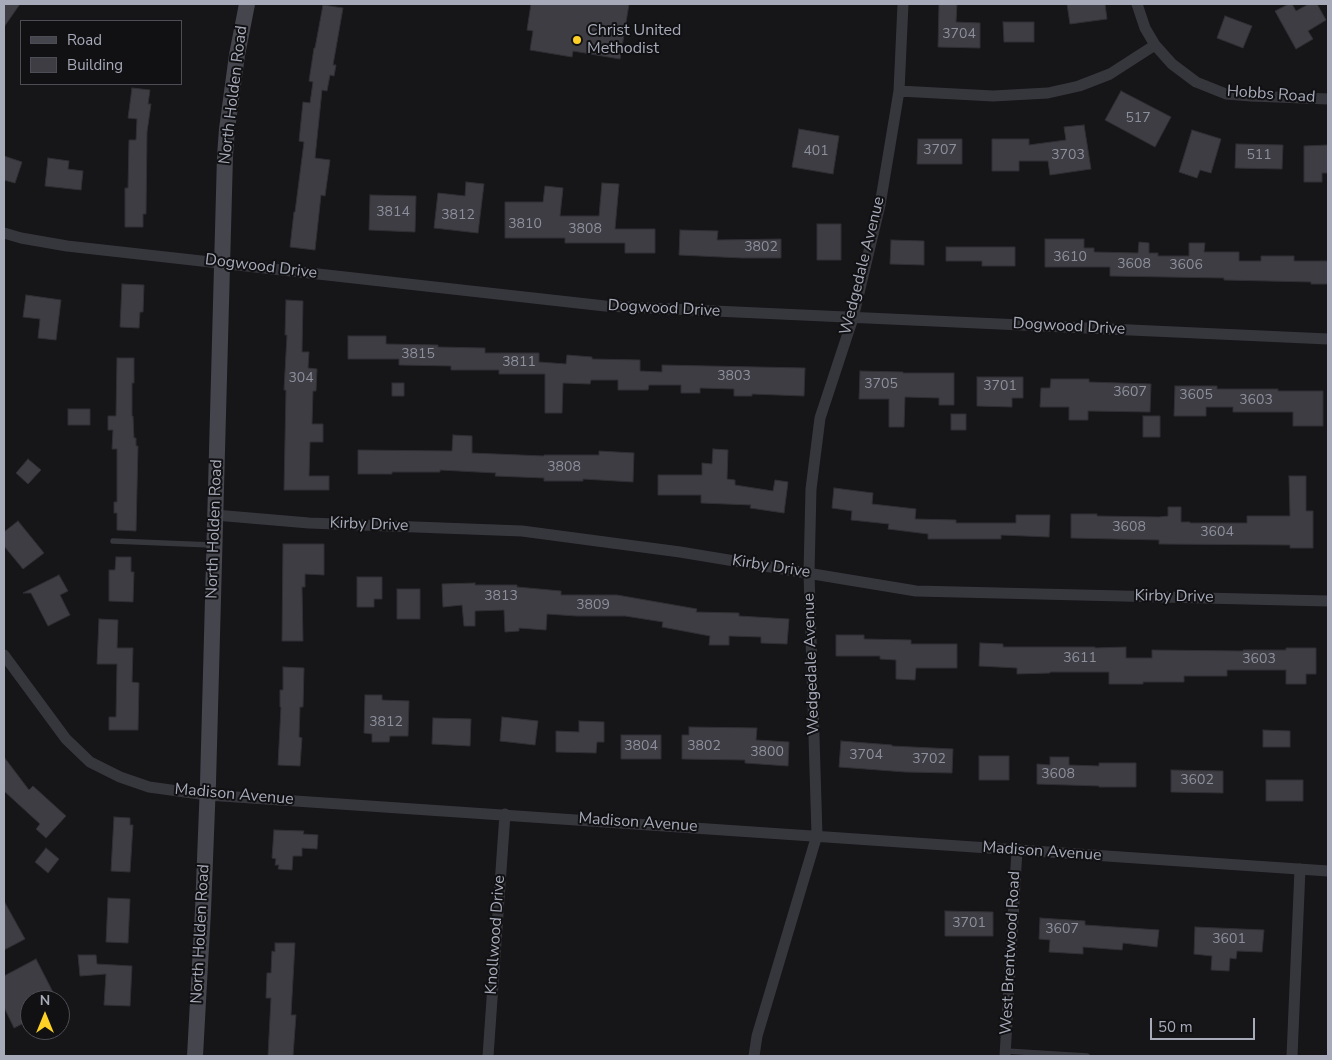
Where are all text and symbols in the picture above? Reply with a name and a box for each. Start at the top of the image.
legend [20,20,182,85]
place label: Christ United Methodist [587,21,681,59]
street label: North Holden Road [216,25,252,165]
house number: 3704 [942,27,976,43]
text: Road [67,30,102,50]
marker: Christ United Methodist [571,34,583,46]
text: Building [67,55,123,75]
street label: Hobbs Road [1226,82,1316,108]
house number: 517 [1125,111,1151,127]
house number: 3707 [923,143,957,159]
house number: 401 [803,144,829,160]
house number: 3703 [1051,148,1085,164]
house number: 511 [1246,148,1272,164]
street label: Wedgedale Avenue [837,195,889,337]
house number: 3814 [376,205,410,221]
house number: 3812 [441,208,475,224]
house number: 3810 [508,217,542,233]
house number: 3808 [568,222,602,238]
house number: 3802 [744,240,778,256]
house number: 3610 [1053,250,1087,266]
street label: Dogwood Drive [204,251,318,283]
house number: 3608 [1117,257,1151,273]
house number: 3606 [1169,258,1203,274]
street label: Dogwood Drive [607,296,721,322]
street label: Dogwood Drive [1012,314,1126,340]
house number: 3815 [401,347,435,363]
house number: 3811 [502,355,536,371]
house number: 3803 [717,369,751,385]
house number: 304 [288,371,314,387]
house number: 3705 [864,377,898,393]
house number: 3701 [983,379,1017,395]
house number: 3607 [1113,385,1147,401]
house number: 3605 [1179,388,1213,404]
house number: 3603 [1239,393,1273,409]
street label: North Holden Road [203,459,227,599]
house number: 3808 [547,460,581,476]
street label: Kirby Drive [329,514,409,536]
house number: 3608 [1112,520,1146,536]
house number: 3604 [1200,525,1234,541]
street label: Kirby Drive [731,551,811,583]
street label: Kirby Drive [1134,587,1214,607]
house number: 3813 [484,589,518,605]
street label: Wedgedale Avenue [800,593,824,735]
house number: 3809 [576,598,610,614]
house number: 3611 [1063,651,1097,667]
house number: 3603 [1242,652,1276,668]
house number: 3812 [369,715,403,731]
house number: 3804 [624,739,658,755]
house number: 3802 [687,739,721,755]
house number: 3800 [750,745,784,761]
house number: 3704 [849,748,883,764]
house number: 3702 [912,752,946,768]
house number: 3608 [1041,767,1075,783]
house number: 3602 [1180,773,1214,789]
street label: Madison Avenue [174,780,294,810]
street label: Madison Avenue [578,809,698,837]
street label: Madison Avenue [982,838,1102,866]
street label: North Holden Road [188,864,214,1004]
street label: West Brentwood Road [997,871,1025,1035]
street label: Knollwood Drive [482,875,510,995]
house number: 3701 [952,916,986,932]
house number: 3607 [1045,922,1079,938]
house number: 3601 [1212,932,1246,948]
north arrow [20,990,70,1040]
text: N [40,991,50,1010]
scale bar [1152,1008,1257,1040]
text: 50 m [1158,1017,1193,1037]

